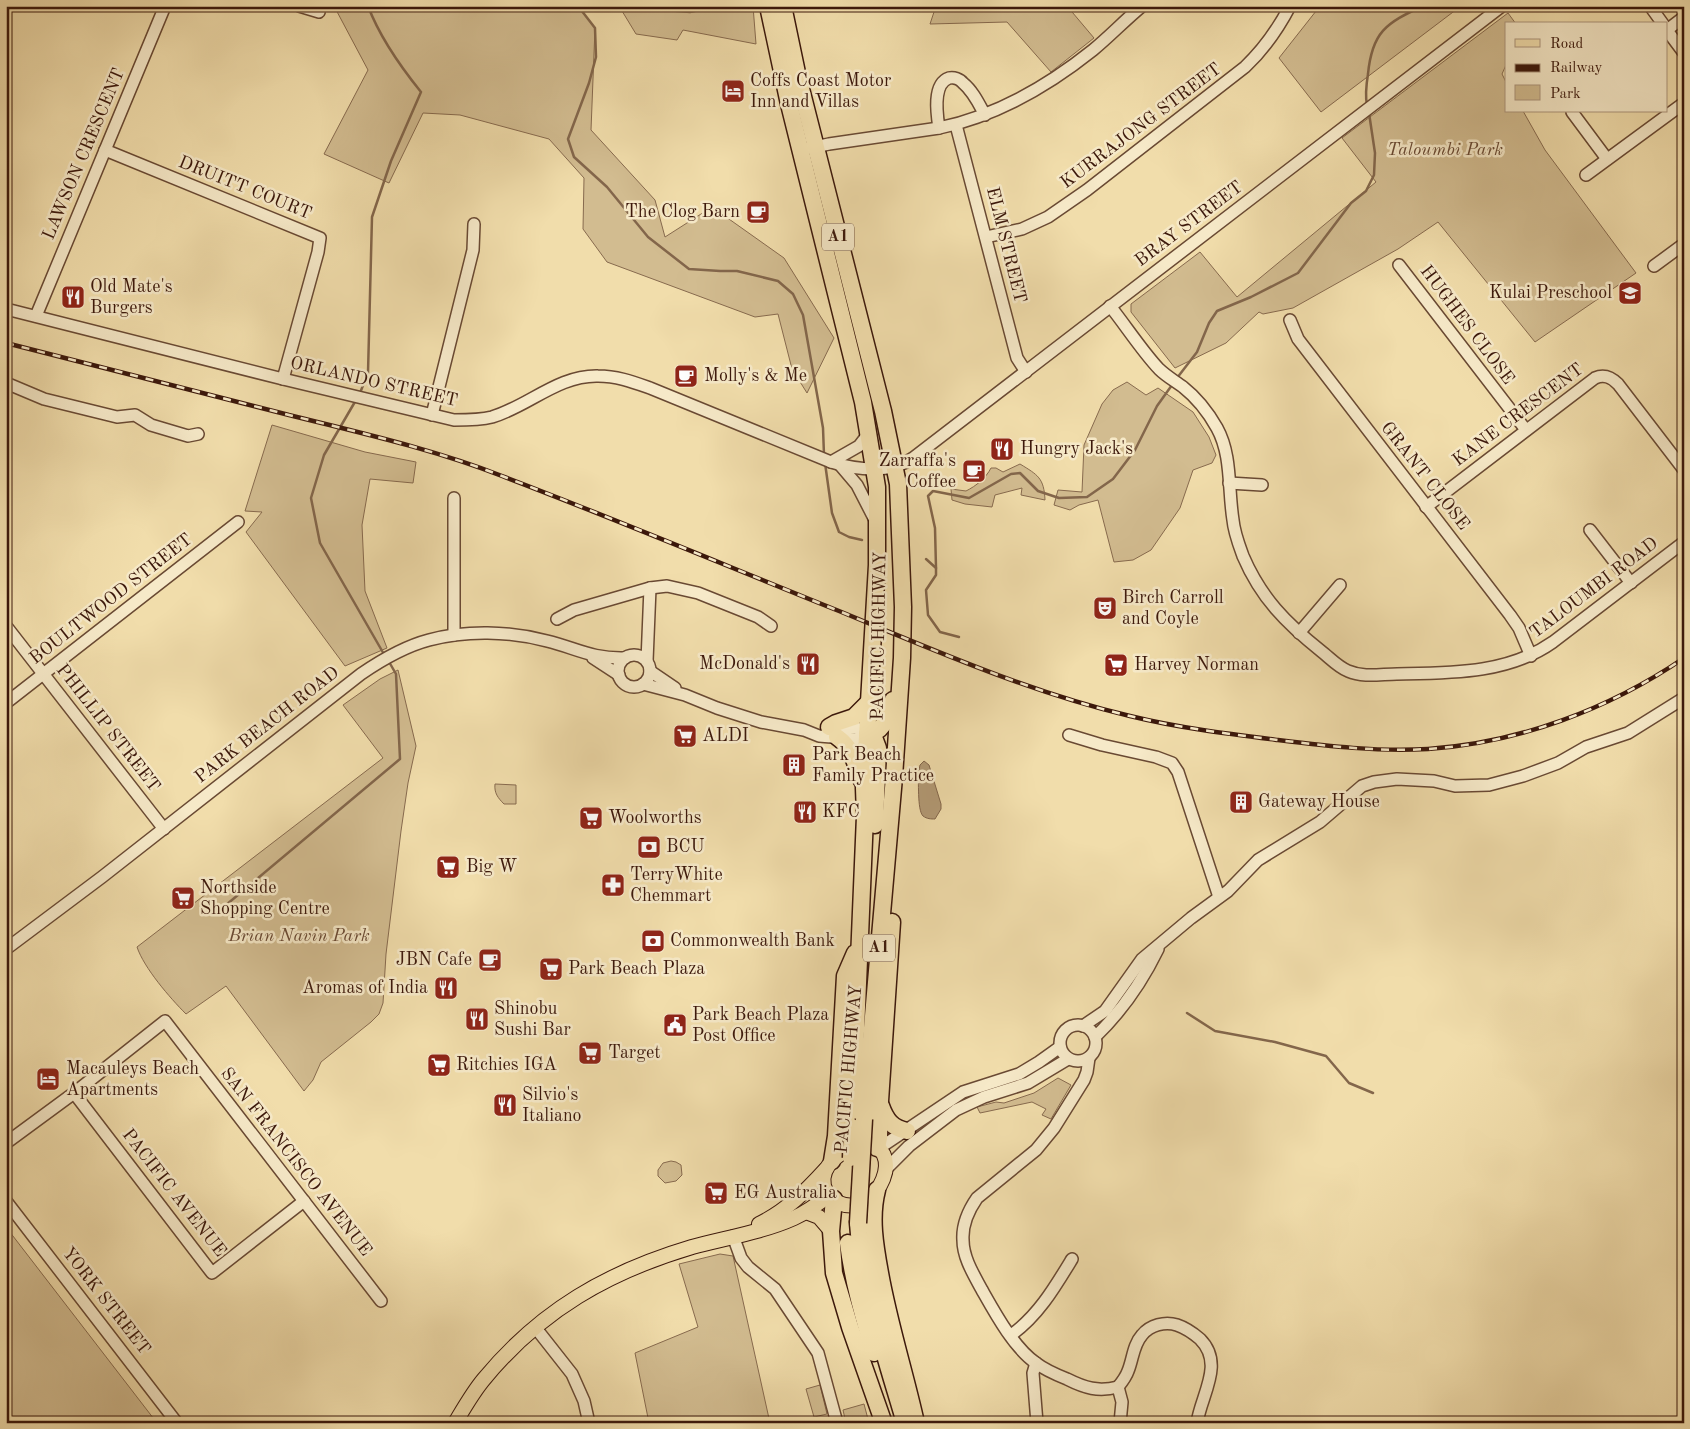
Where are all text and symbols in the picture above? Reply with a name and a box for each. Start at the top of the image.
legend [1505,22,1668,112]
text: Road [1550,37,1584,52]
street label: KURRAJONG STREET [1057,60,1225,192]
text: Railway [1550,61,1603,76]
street label: LAWSON CRESCENT [40,66,128,242]
place label: Coffs Coast Motor Inn and Villas [750,72,892,111]
hotel icon: Coffs Coast Motor Inn and Villas [720,78,746,104]
text: Park [1550,87,1581,102]
park label: Taloumbi Park [1387,141,1503,159]
street label: DRUITT COURT [176,153,314,223]
street label: BRAY STREET [1132,178,1246,270]
street label: ELM STREET [983,185,1029,305]
cafe icon: The Clog Barn [745,199,771,225]
place label: The Clog Barn [625,203,740,221]
road number: A1 [822,223,854,250]
street label: HUGHES CLOSE [1417,262,1517,388]
place label: Old Mate's Burgers [90,278,173,317]
school or university icon: Kulai Preschool [1617,280,1643,306]
restaurant icon: Old Mate's Burgers [60,284,86,310]
place label: Kulai Preschool [1489,284,1612,302]
street label: ORLANDO STREET [288,354,460,410]
street label: KANE CRESCENT [1449,360,1587,470]
cafe icon: Molly's & Me [673,363,699,389]
place label: Molly's & Me [704,367,807,385]
street label: GRANT CLOSE [1377,419,1473,533]
restaurant icon: Hungry Jack's [989,436,1015,462]
place label: Hungry Jack's [1020,440,1133,458]
place label: Zarraffa's Coffee [879,452,956,491]
cafe icon: Zarraffa's Coffee [961,458,987,484]
street label: BOULTWOOD STREET [26,530,196,668]
street label: TALOUMBI ROAD [1527,534,1661,642]
street label: PACIFIC HIGHWAY [869,551,889,721]
place label: Birch Carroll and Coyle [1122,589,1224,628]
theatre icon: Birch Carroll and Coyle [1092,595,1118,621]
restaurant icon: McDonald's [795,651,821,677]
supermarket icon: Harvey Norman [1103,652,1129,678]
place label: McDonald's [699,655,790,673]
place label: Harvey Norman [1134,656,1259,674]
street label: PHILLIP STREET [53,661,163,795]
street label: PARK BEACH ROAD [192,663,342,787]
supermarket icon: ALDI [672,723,698,749]
place label: ALDI [702,727,749,745]
place label: Park Beach Family Practice [812,746,934,785]
building icon: Park Beach Family Practice [781,752,807,778]
building icon: Gateway House [1228,789,1254,815]
place label: Gateway House [1258,793,1380,811]
restaurant icon: KFC [792,799,818,825]
place label: KFC [822,803,860,821]
supermarket icon: Woolworths [578,805,604,831]
place label: Woolworths [608,809,702,827]
bank icon: BCU [636,834,662,860]
place label: BCU [666,838,705,856]
supermarket icon: Big W [435,854,461,880]
place label: Big W [466,858,517,876]
place label: TerryWhite Chemmart [630,866,723,905]
pharmacy icon: TerryWhite Chemmart [600,872,626,898]
place label: Northside Shopping Centre [200,879,330,918]
supermarket icon: Northside Shopping Centre [170,885,196,911]
park label: Brian Navin Park [227,927,370,945]
bank icon: Commonwealth Bank [640,928,666,954]
place label: Commonwealth Bank [670,932,835,950]
road number: A1 [863,934,895,961]
cafe icon: JBN Cafe [477,947,503,973]
place label: JBN Cafe [396,951,472,969]
supermarket icon: Park Beach Plaza [538,956,564,982]
place label: Park Beach Plaza [568,960,705,978]
restaurant icon: Aromas of India [433,975,459,1001]
place label: Aromas of India [302,979,428,997]
street label: PACIFIC HIGHWAY [833,984,865,1154]
place label: Shinobu Sushi Bar [494,1000,572,1039]
restaurant icon: Shinobu Sushi Bar [464,1006,490,1032]
place label: Park Beach Plaza Post Office [692,1006,829,1045]
public building icon: Park Beach Plaza Post Office [662,1012,688,1038]
supermarket icon: Target [577,1040,603,1066]
place label: Target [608,1044,661,1062]
supermarket icon: Ritchies IGA [426,1052,452,1078]
place label: Ritchies IGA [456,1056,557,1074]
place label: Macauleys Beach Apartments [66,1060,199,1099]
street label: SAN FRANCISCO AVENUE [217,1064,375,1260]
hotel icon: Macauleys Beach Apartments [35,1066,61,1092]
place label: Silvio's Italiano [522,1086,582,1125]
restaurant icon: Silvio's Italiano [492,1092,518,1118]
street label: PACIFIC AVENUE [119,1126,229,1260]
supermarket icon: EG Australia [703,1180,729,1206]
place label: EG Australia [734,1184,837,1202]
street label: YORK STREET [59,1244,153,1358]

